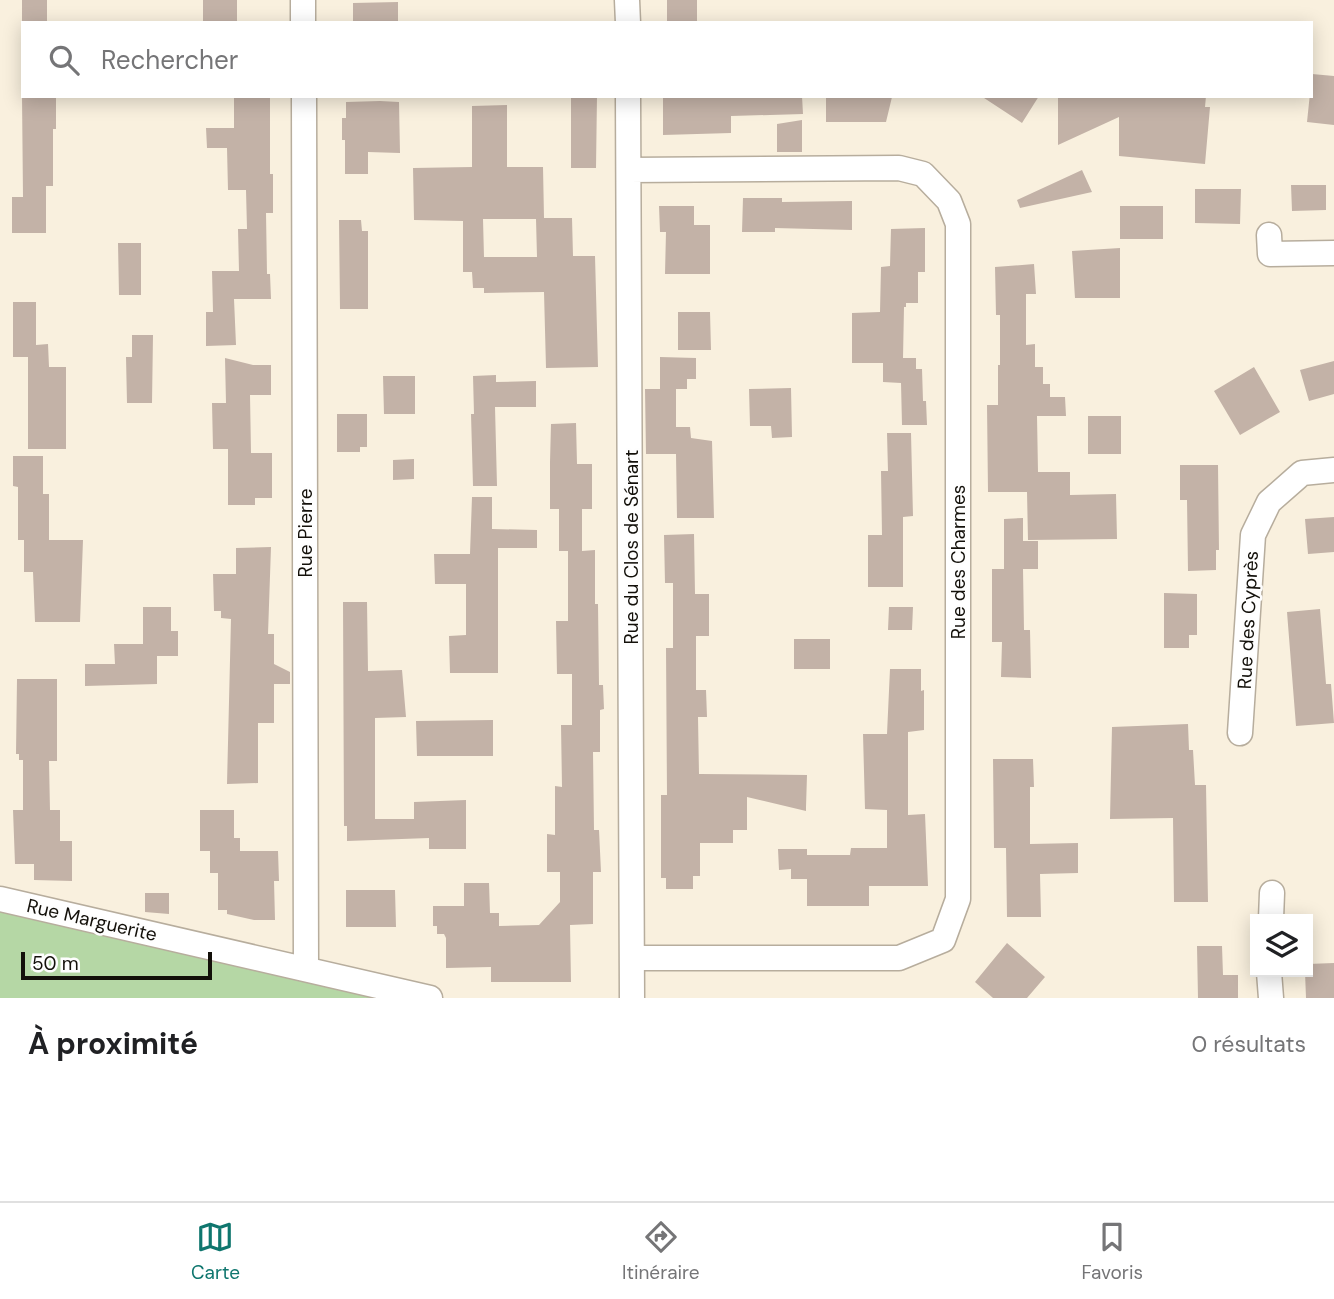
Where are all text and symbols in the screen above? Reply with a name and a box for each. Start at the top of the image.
search box [21,21,1313,98]
icon: search [45,41,83,79]
text: Rechercher [101,43,238,77]
street label: Rue du Clos de Sénart [619,450,644,644]
street label: Rue des Charmes [946,485,971,639]
street label: Rue Pierre [293,489,318,577]
street label: Rue des Cyprès [1232,550,1264,690]
street label: Rue Marguerite [24,893,160,947]
map controls [1250,914,1313,977]
button: layers [1250,914,1313,977]
scale bar [21,949,212,981]
text: 50 m [32,951,79,976]
text: À proximité [28,1024,198,1063]
text: 0 résultats [1191,1029,1306,1059]
tab: Carte [191,1218,240,1285]
tab: Itinéraire [622,1218,700,1285]
tab: Favoris [1082,1218,1143,1285]

